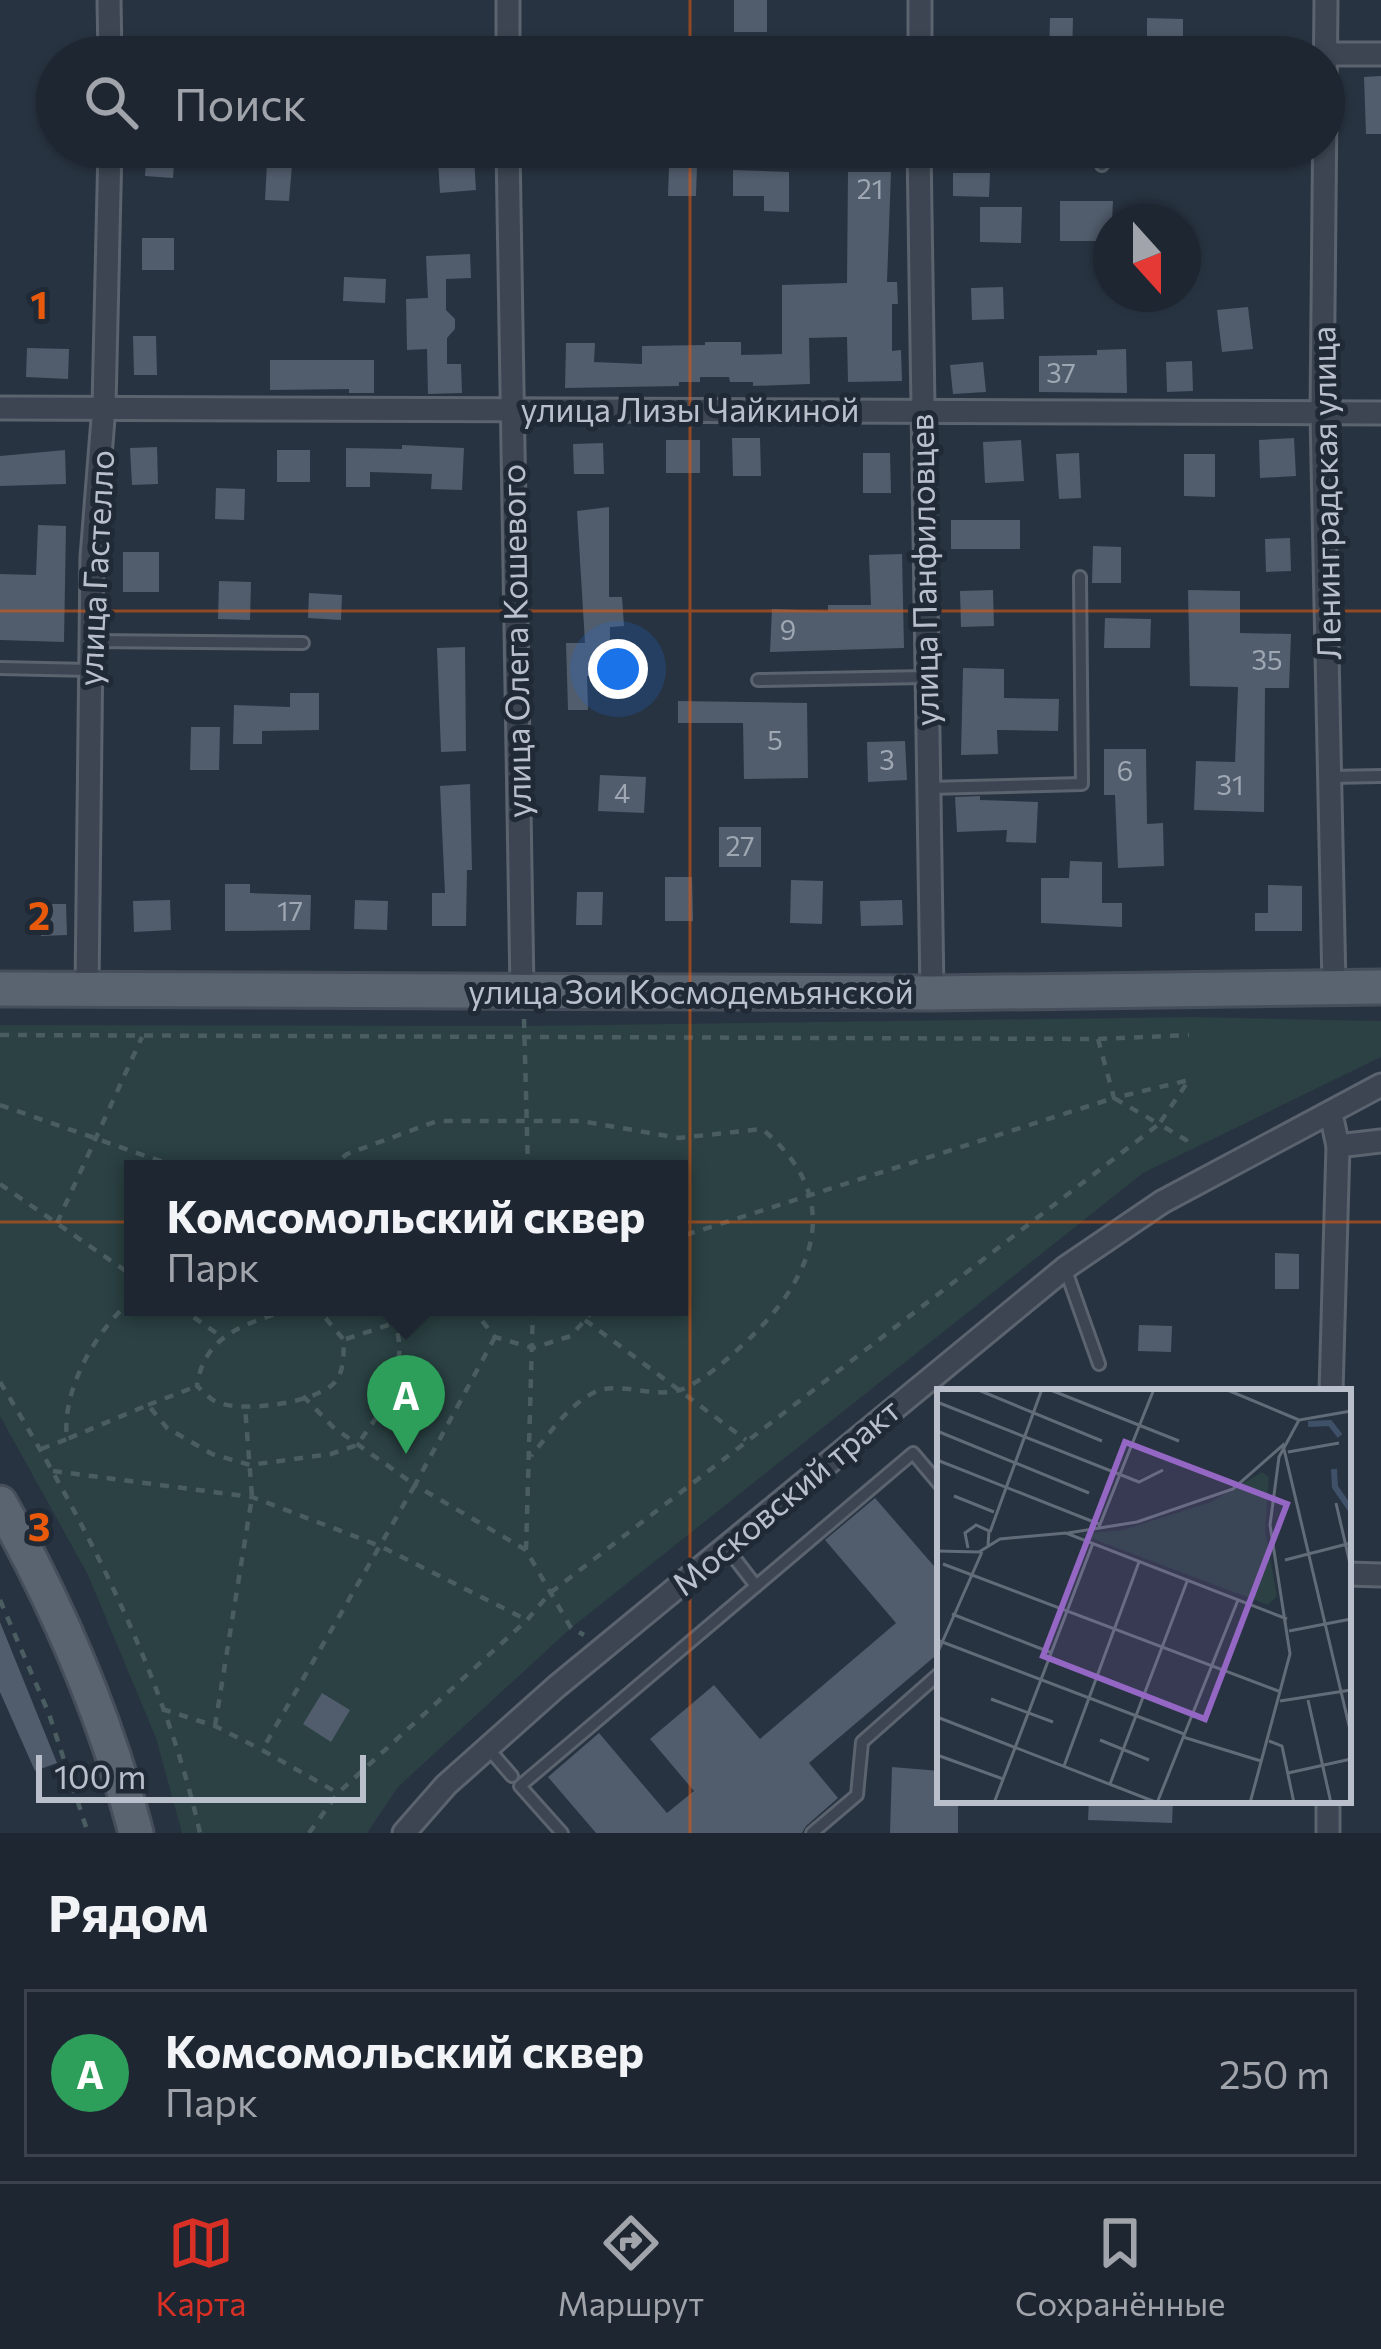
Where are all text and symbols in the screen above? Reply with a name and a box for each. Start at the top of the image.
search box [36,36,1345,168]
icon: search [78,69,144,135]
text: Поиск [174,75,307,130]
house number: 21 [857,172,883,205]
north arrow [1093,204,1201,312]
text: 1 [30,279,48,327]
street label: Ленинградская улица [1301,326,1348,660]
house number: 37 [1046,356,1076,389]
street label: улица Лизы Чайкиной [521,388,859,429]
street label: улица Панфиловцев [899,413,946,727]
street label: улица Гастелло [68,449,121,687]
street label: улица Олега Кошевого [491,464,538,818]
house number: 9 [780,613,796,646]
your location [588,639,648,699]
house number: 35 [1252,643,1282,676]
house number: 5 [767,723,783,756]
house number: 3 [879,743,895,776]
house number: 6 [1117,754,1133,787]
house number: 31 [1217,768,1243,801]
house number: 4 [614,776,630,809]
house number: 27 [725,829,755,862]
text: 2 [28,890,50,938]
house number: 17 [277,894,303,927]
street label: улица Зои Космодемьянской [468,970,914,1011]
popup [124,1160,688,1316]
text: Комсомольский сквер [166,1187,646,1242]
text: Парк [166,1242,259,1290]
pin: A [367,1355,445,1454]
street label: Московский тракт [663,1389,907,1603]
inset map [937,1389,1351,1803]
text: 3 [28,1501,50,1549]
scale bar [36,1749,366,1802]
text: 100 m [54,1755,146,1796]
text: Рядом [48,1880,209,1943]
text: Комсомольский сквер [165,2022,644,2077]
text: A [76,2049,104,2097]
text: 250 m [1219,2049,1330,2097]
text: Парк [165,2077,258,2125]
tab: Карта [155,2210,246,2323]
tab: Маршрут [557,2210,704,2323]
tab: Сохранённые [1015,2210,1226,2323]

